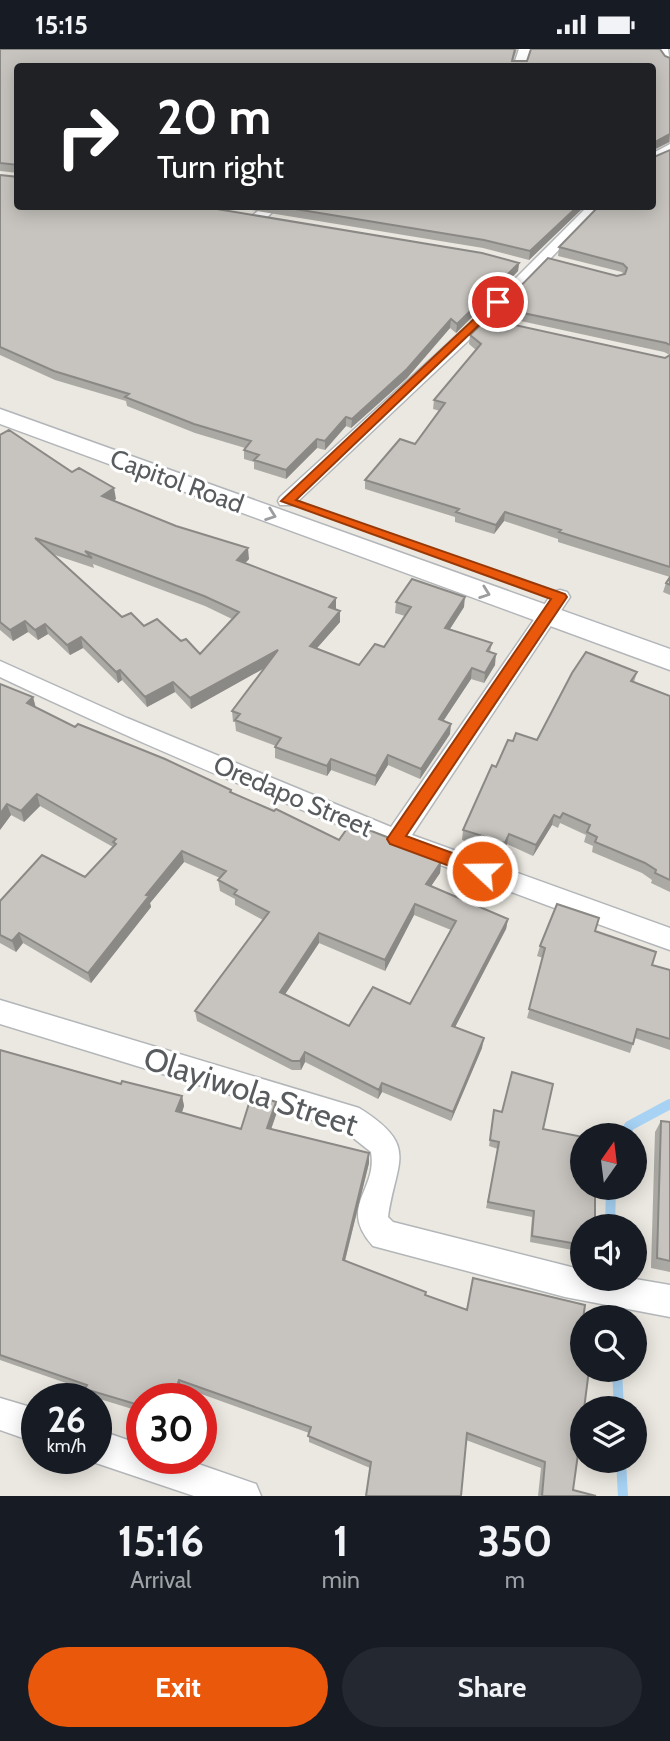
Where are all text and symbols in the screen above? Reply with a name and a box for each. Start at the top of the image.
text: 15:15 [35,9,88,41]
text: 20 m [157,87,271,146]
icon: right [42,91,133,182]
text: Turn right [157,147,284,186]
pin [468,272,528,332]
icon: arrive [479,283,517,321]
street label: Capitol Road [106,442,248,520]
one-way arrow [265,507,277,521]
one-way arrow [479,585,491,599]
street label: Oredapo Street [209,748,377,844]
position arrow [445,834,519,908]
street label: Olayiwola Street [139,1038,363,1144]
north arrow [570,1123,648,1201]
map controls [570,1123,647,1473]
button: sound [570,1214,647,1291]
button: search [570,1305,647,1382]
speed limit sign: 30 [126,1383,217,1474]
button: layers [570,1396,647,1473]
text: 26 [47,1398,86,1441]
text: km/h [47,1435,86,1457]
text: 15:16 [118,1515,204,1567]
text: 1 [333,1515,349,1567]
text: 350 [477,1515,552,1567]
text: Arrival [130,1566,192,1594]
text: min [322,1566,360,1594]
text: m [505,1566,525,1594]
button: Exit [28,1647,328,1727]
button: Share [342,1647,642,1727]

